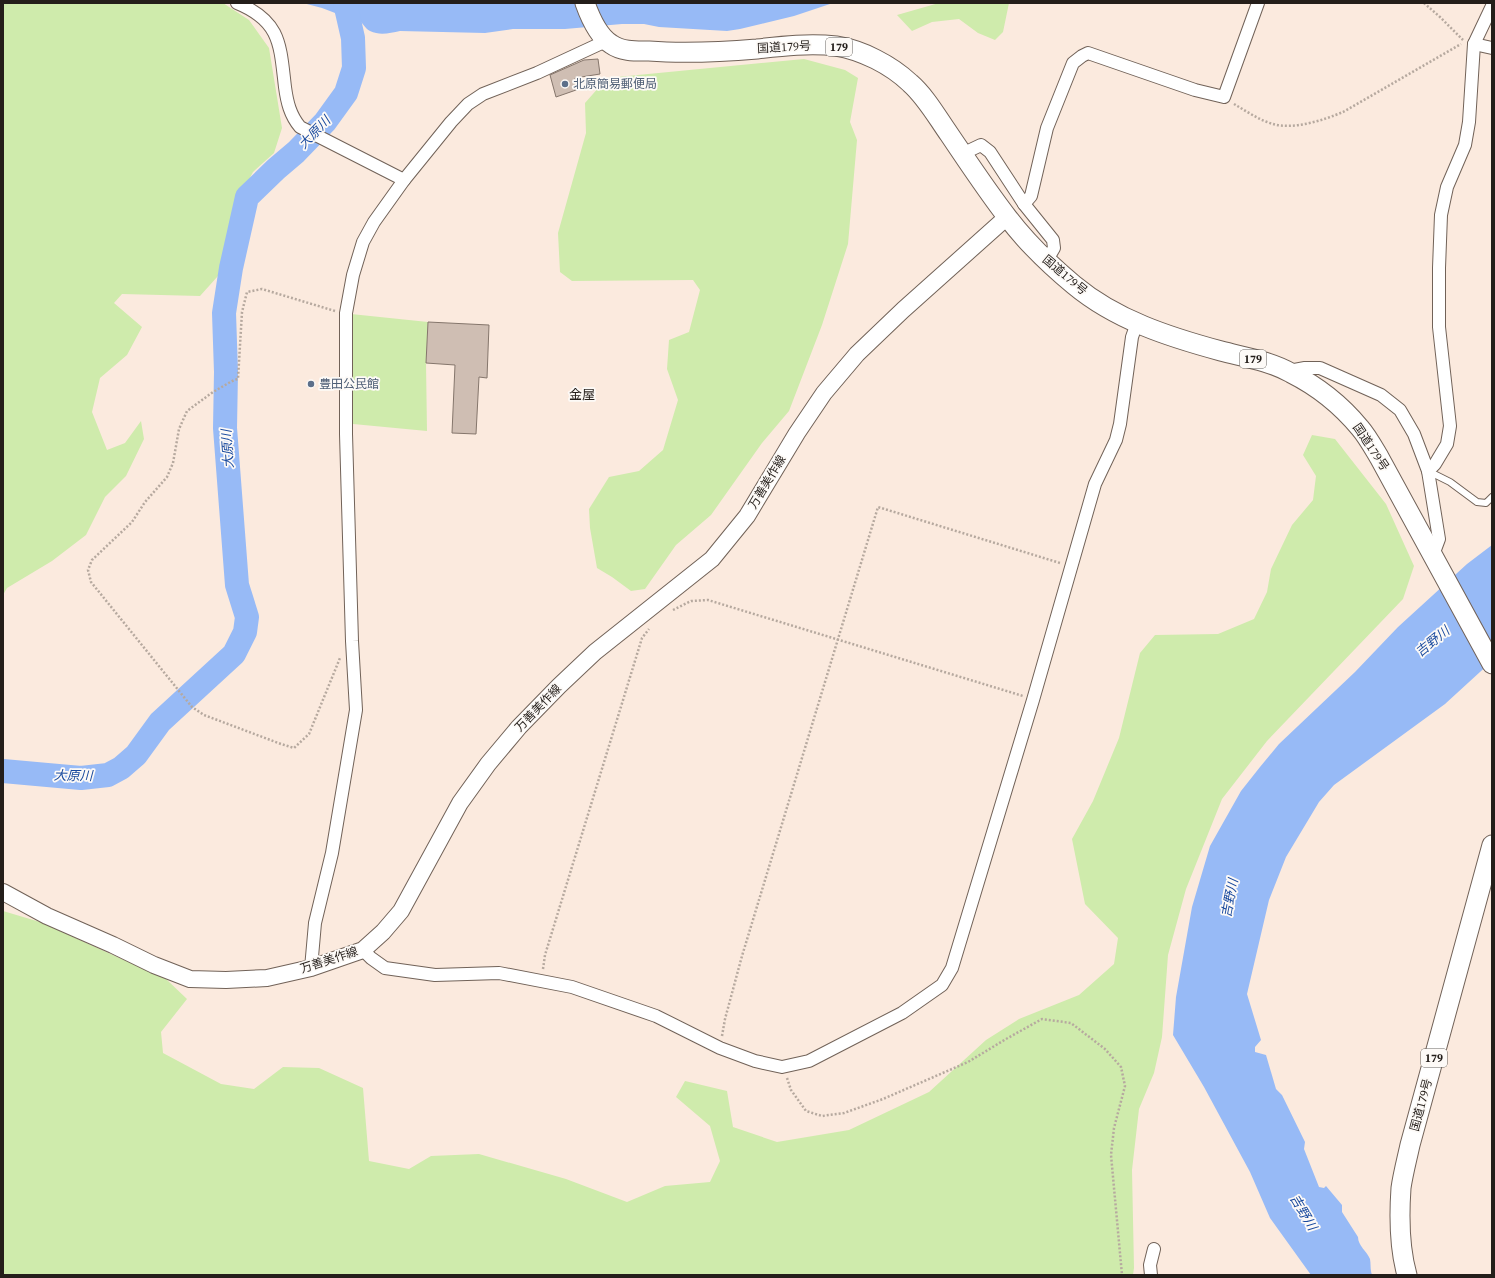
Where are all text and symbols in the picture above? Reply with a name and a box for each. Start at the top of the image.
street label: 国道179号 [757,38,811,56]
road number: 179 [826,38,852,56]
place label: 北原簡易郵便局 [573,76,657,92]
marker: 北原簡易郵便局 [560,79,570,89]
water label: 大原川 [295,111,335,152]
street label: 国道179号 [1039,252,1091,298]
road number: 179 [1240,350,1266,368]
place label: 豊田公民館 [319,376,379,392]
marker: 豊田公民館 [306,379,316,389]
district label: 金屋 [569,386,595,403]
street label: 国道179号 [1349,420,1393,474]
water label: 大原川 [218,427,237,469]
street label: 万善美作線 [745,452,789,512]
water label: 吉野川 [1412,621,1454,660]
street label: 万善美作線 [511,681,565,735]
water label: 大原川 [53,767,95,784]
water label: 吉野川 [1217,875,1242,919]
street label: 万善美作線 [298,943,360,977]
road number: 179 [1421,1049,1447,1067]
street label: 国道179号 [1406,1077,1436,1133]
water label: 吉野川 [1286,1191,1322,1235]

